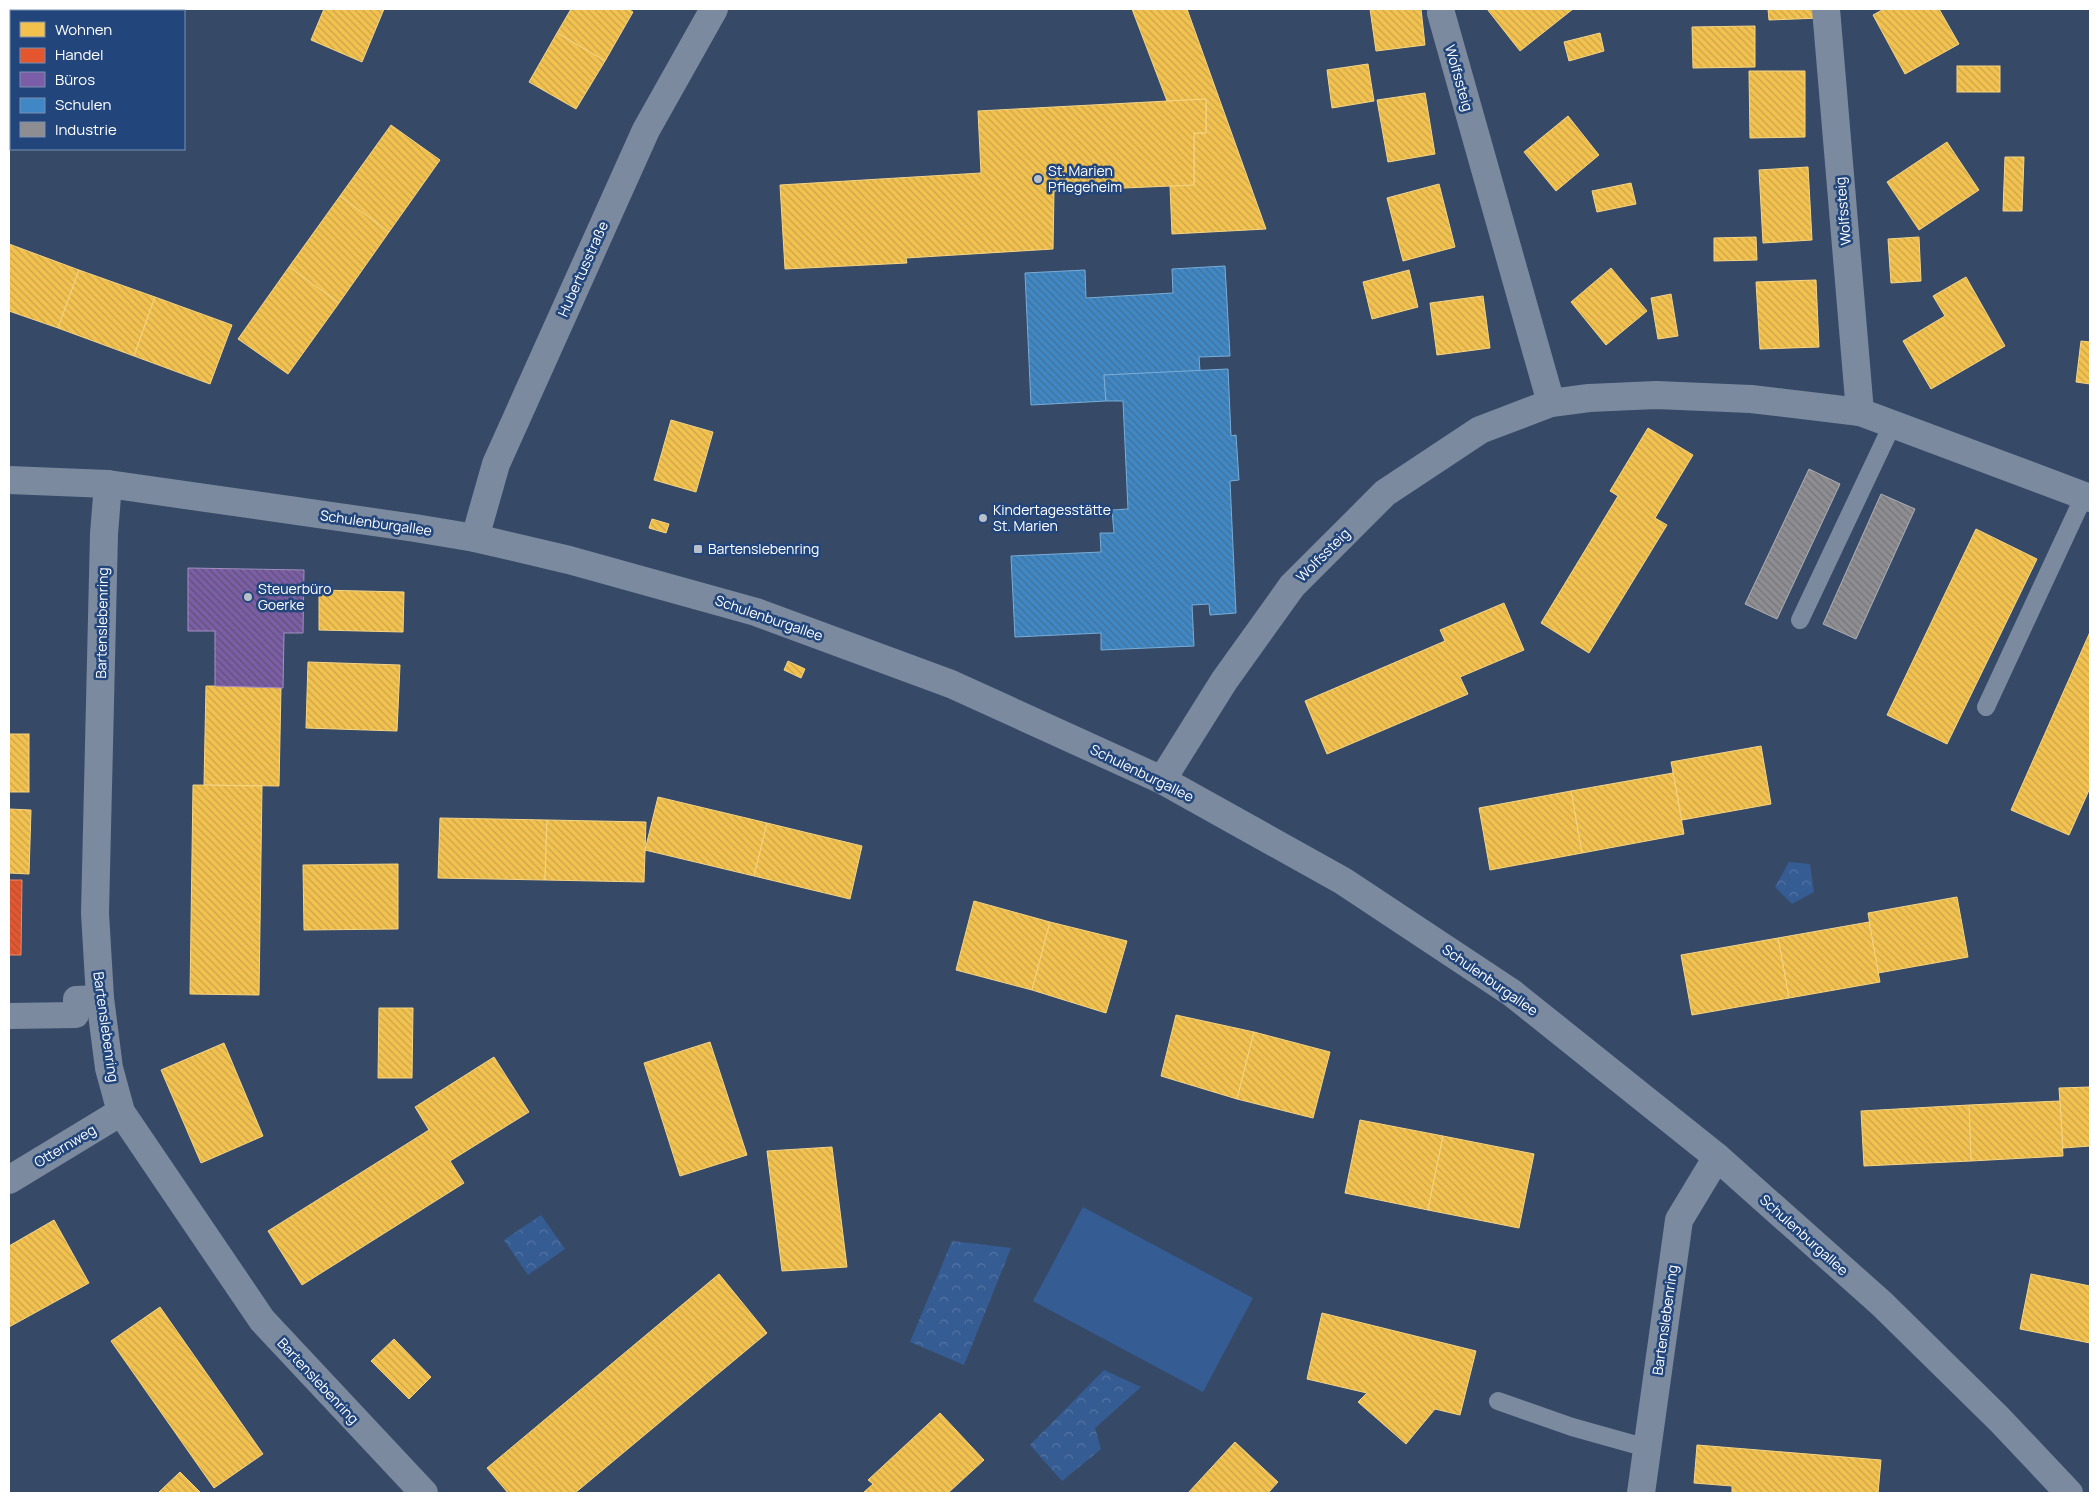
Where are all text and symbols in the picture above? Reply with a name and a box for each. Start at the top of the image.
legend [10,10,185,150]
text: Wohnen [55,19,112,40]
street label: Wolfssteig [1441,42,1478,113]
text: Handel [55,44,104,65]
text: Büros [55,69,95,90]
text: Schulen [55,94,111,115]
text: Industrie [55,119,117,140]
place label: St. Marien Pflegeheim [1048,161,1122,196]
marker: St. Marien Pflegeheim [1032,173,1044,185]
street label: Wolfssteig [1830,176,1855,246]
street label: Hubertusstraße [553,218,612,320]
place label: Kindertagesstätte St. Marien [993,500,1111,535]
street label: Schulenburgallee [319,505,433,540]
marker: Kindertagesstätte St. Marien [977,512,989,524]
street label: Wolfssteig [1292,524,1354,586]
place label: Bartenslebenring [708,539,819,558]
marker: Bartenslebenring [692,543,704,555]
street label: Bartenslebenring [91,567,112,679]
place label: Steuerbüro Goerke [258,579,331,614]
street label: Schulenburgallee [713,590,826,645]
marker: Steuerbüro Goerke [242,591,254,603]
street label: Schulenburgallee [1087,739,1197,806]
street label: Schulenburgallee [1439,939,1542,1020]
street label: Bartenslebenring [89,970,124,1083]
street label: Otternweg [30,1120,99,1171]
street label: Schulenburgallee [1756,1190,1853,1279]
street label: Bartenslebenring [1647,1263,1682,1376]
street label: Bartenslebenring [273,1333,363,1428]

